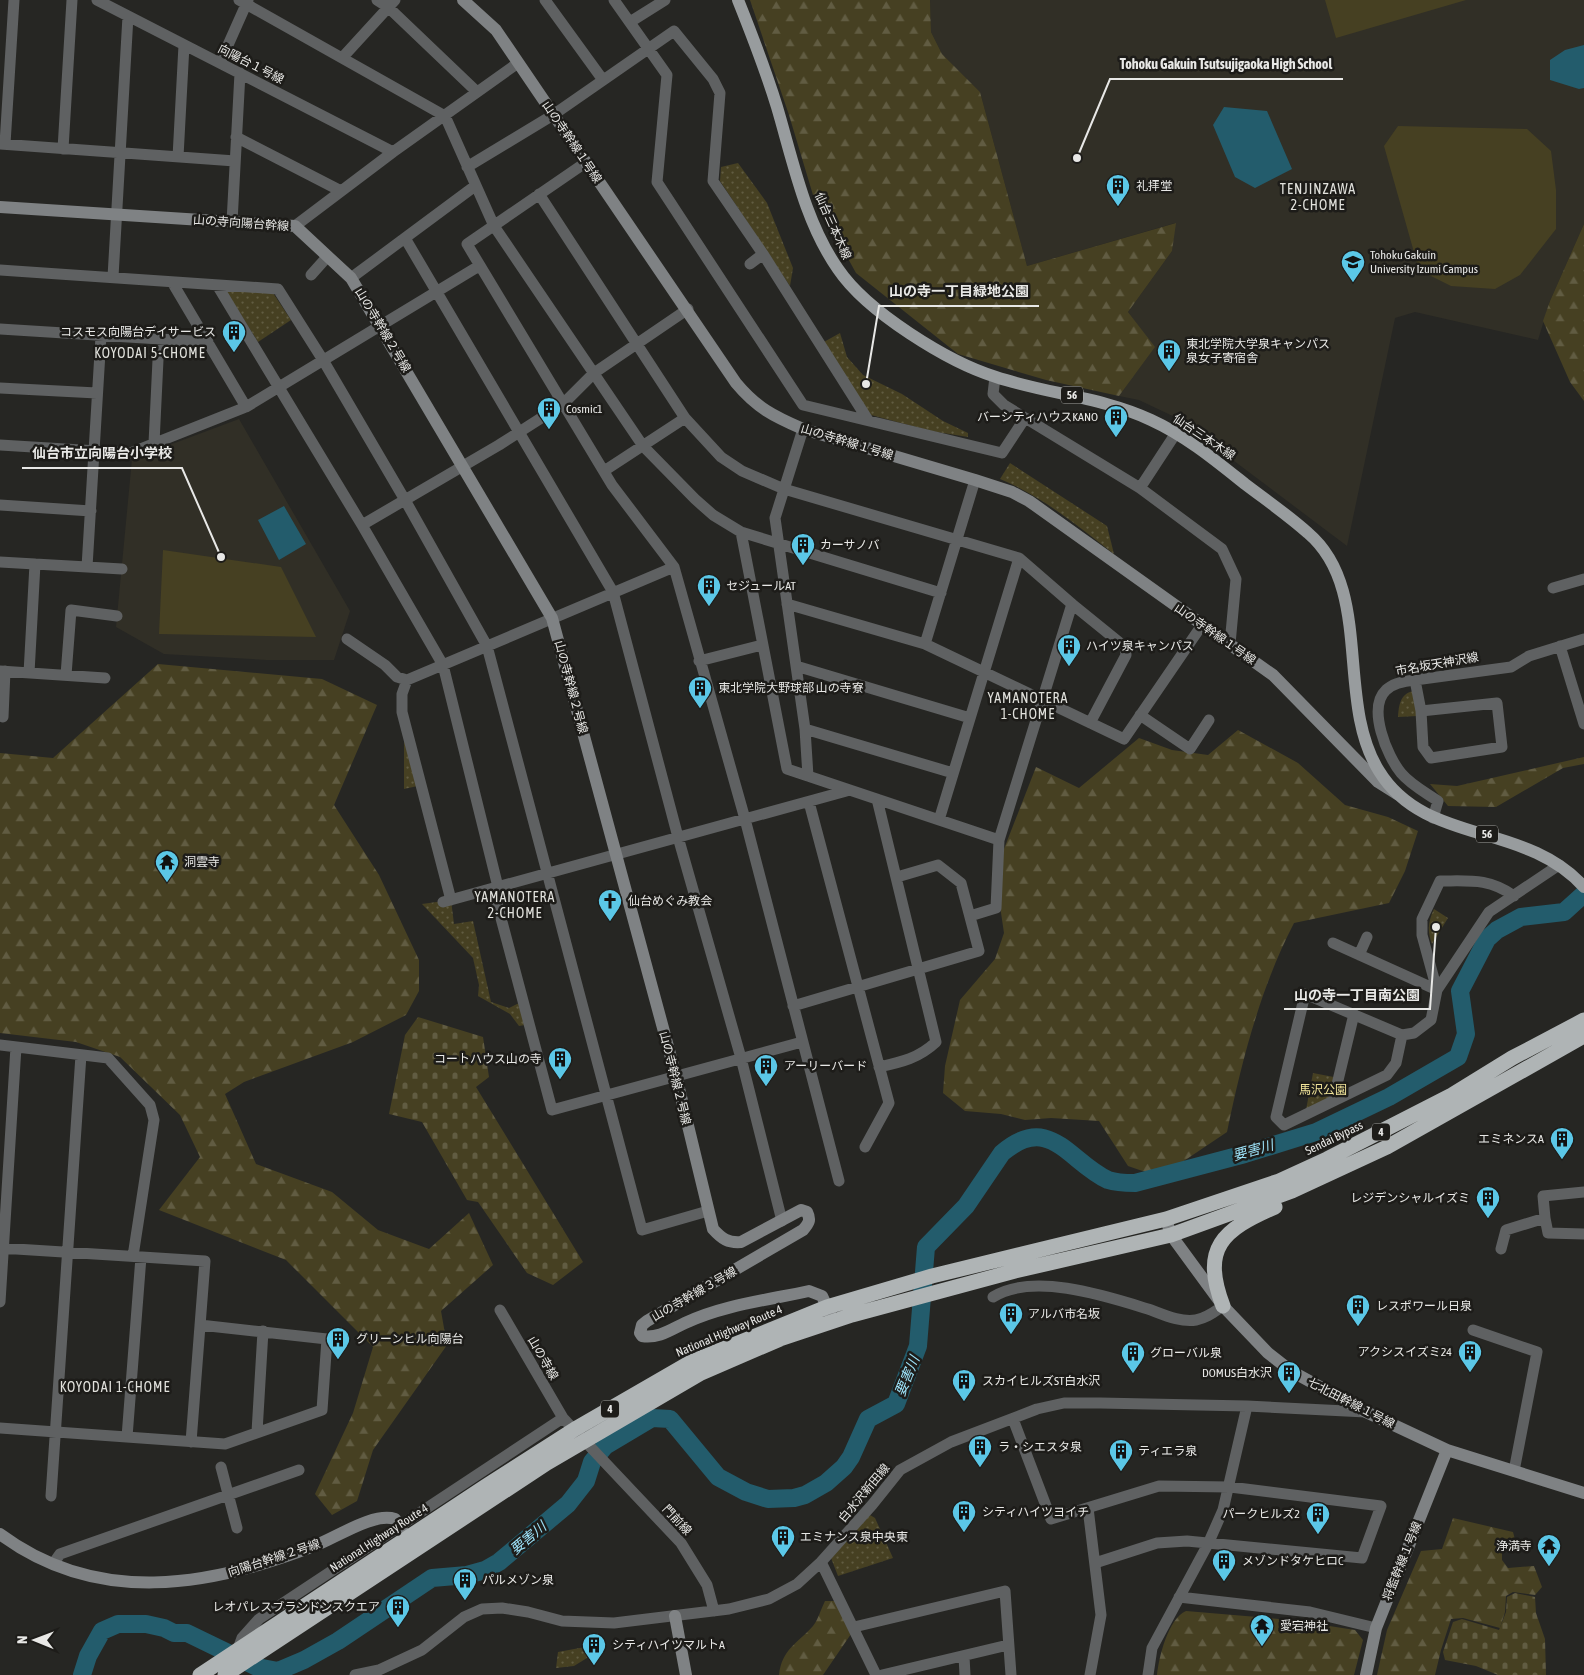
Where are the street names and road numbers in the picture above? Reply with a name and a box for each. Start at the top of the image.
street label: 向陽台１号線 [216,41,286,87]
street label: 山の寺幹線１号線 [539,98,605,186]
street label: 仙台三本木線 [812,190,854,262]
street label: 山の寺向陽台幹線 [193,213,289,233]
street label: 山の寺幹線２号線 [352,285,414,375]
road number: 56 [1061,386,1083,404]
street label: 仙台三本木線 [1170,411,1238,463]
street label: 山の寺幹線１号線 [799,421,895,463]
street label: 山の寺幹線１号線 [1172,601,1258,667]
street label: 山の寺幹線２号線 [552,639,590,735]
street label: 市名坂天神沢線 [1394,650,1480,678]
road number: 56 [1476,826,1498,842]
street label: 山の寺幹線２号線 [657,1030,693,1126]
street label: Sendai Bypass [1303,1118,1365,1158]
road number: 4 [1372,1124,1390,1140]
street label: 山の寺幹線３号線 [649,1264,739,1324]
street label: National Highway Route 4 [674,1302,785,1360]
street label: 山の寺線 [525,1334,561,1382]
street label: 七北田幹線１号線 [1305,1375,1397,1431]
road number: 4 [601,1400,619,1418]
street label: 白水沢新田線 [835,1461,893,1525]
street label: National Highway Route 4 [327,1501,431,1575]
street label: 門前線 [660,1502,694,1538]
street label: 将監幹線１号線 [1380,1519,1424,1603]
street label: 向陽台幹線２号線 [226,1537,322,1579]

